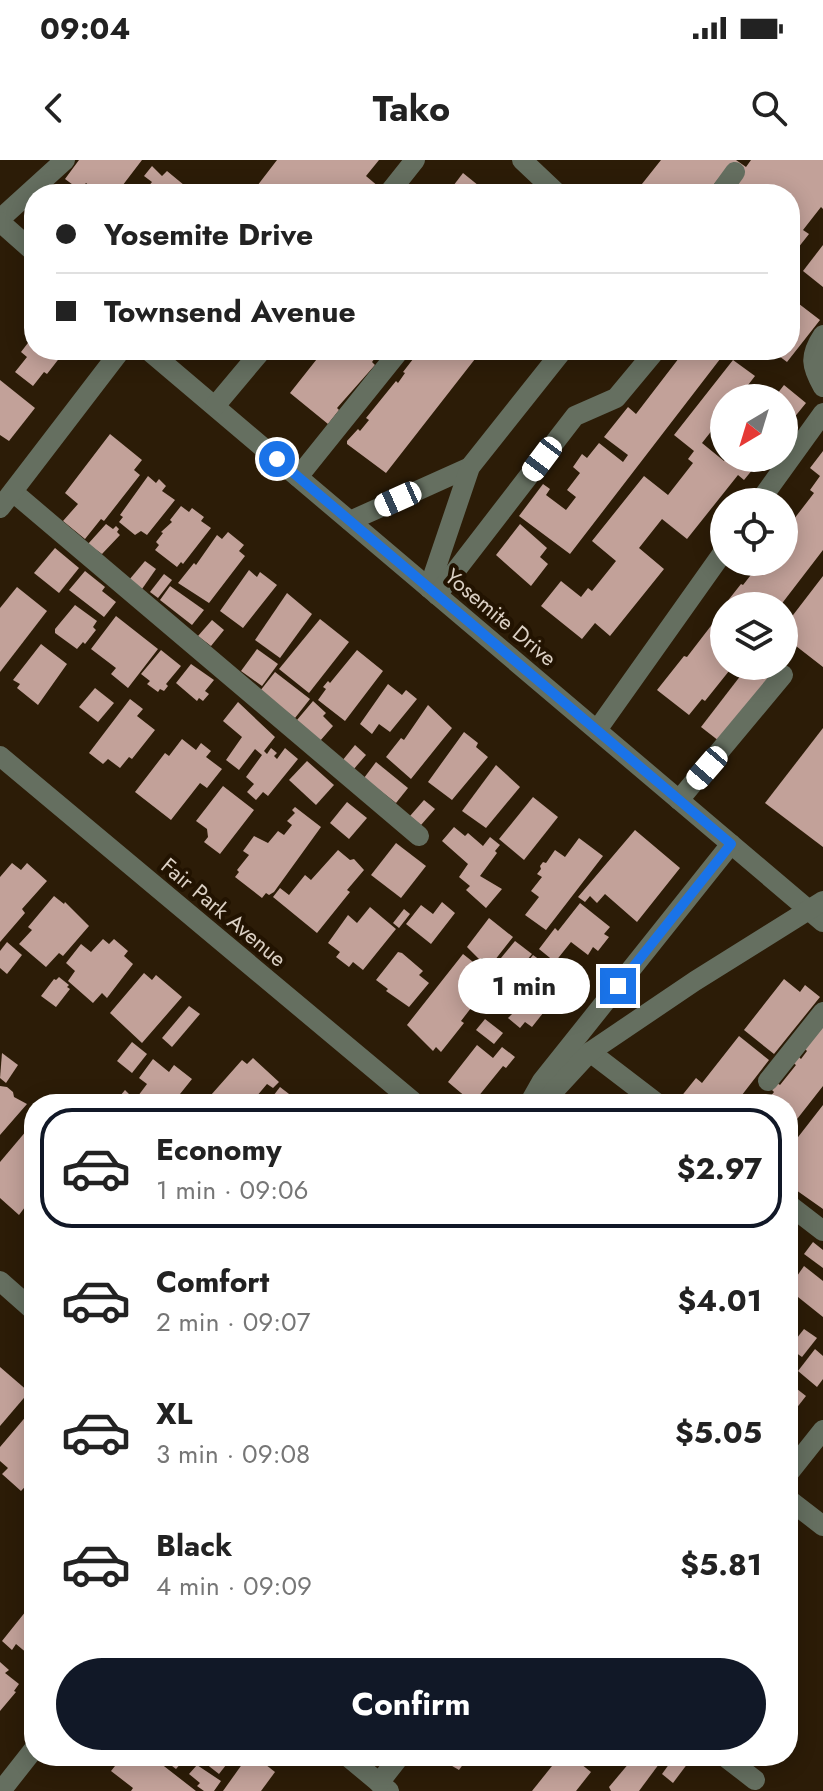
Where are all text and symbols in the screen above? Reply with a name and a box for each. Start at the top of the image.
text: 09:04 [40,7,130,50]
text: Tako [373,82,450,134]
icon: back [32,86,76,130]
icon: search [747,86,791,130]
text: Yosemite Drive [104,213,313,256]
text: Townsend Avenue [104,290,356,333]
north arrow [710,384,798,472]
map controls [710,384,798,680]
car [518,433,566,485]
route start [259,441,295,477]
car [371,478,425,520]
button: locate [710,488,798,576]
street label: Yosemite Drive [438,561,564,673]
button: layers [710,592,798,680]
car [682,742,732,794]
street label: Fair Park Avenue [154,850,294,974]
callout: 1 min [458,958,590,1014]
text: 1 min [492,967,556,1005]
route end [600,968,636,1004]
text: Economy [156,1128,282,1171]
icon: car [60,1132,132,1204]
text: $2.97 [677,1147,762,1190]
text: 1 min · 09:06 [156,1171,309,1209]
text: Comfort [156,1260,269,1303]
icon: car [60,1264,132,1336]
text: $4.01 [678,1279,762,1322]
text: 2 min · 09:07 [156,1303,310,1341]
text: XL [156,1392,192,1435]
icon: car [60,1396,132,1468]
text: $5.05 [675,1411,762,1454]
text: 3 min · 09:08 [156,1435,310,1473]
text: Black [156,1524,232,1567]
icon: car [60,1528,132,1600]
text: $5.81 [680,1543,762,1586]
text: 4 min · 09:09 [156,1567,312,1605]
button: Confirm [56,1658,766,1750]

